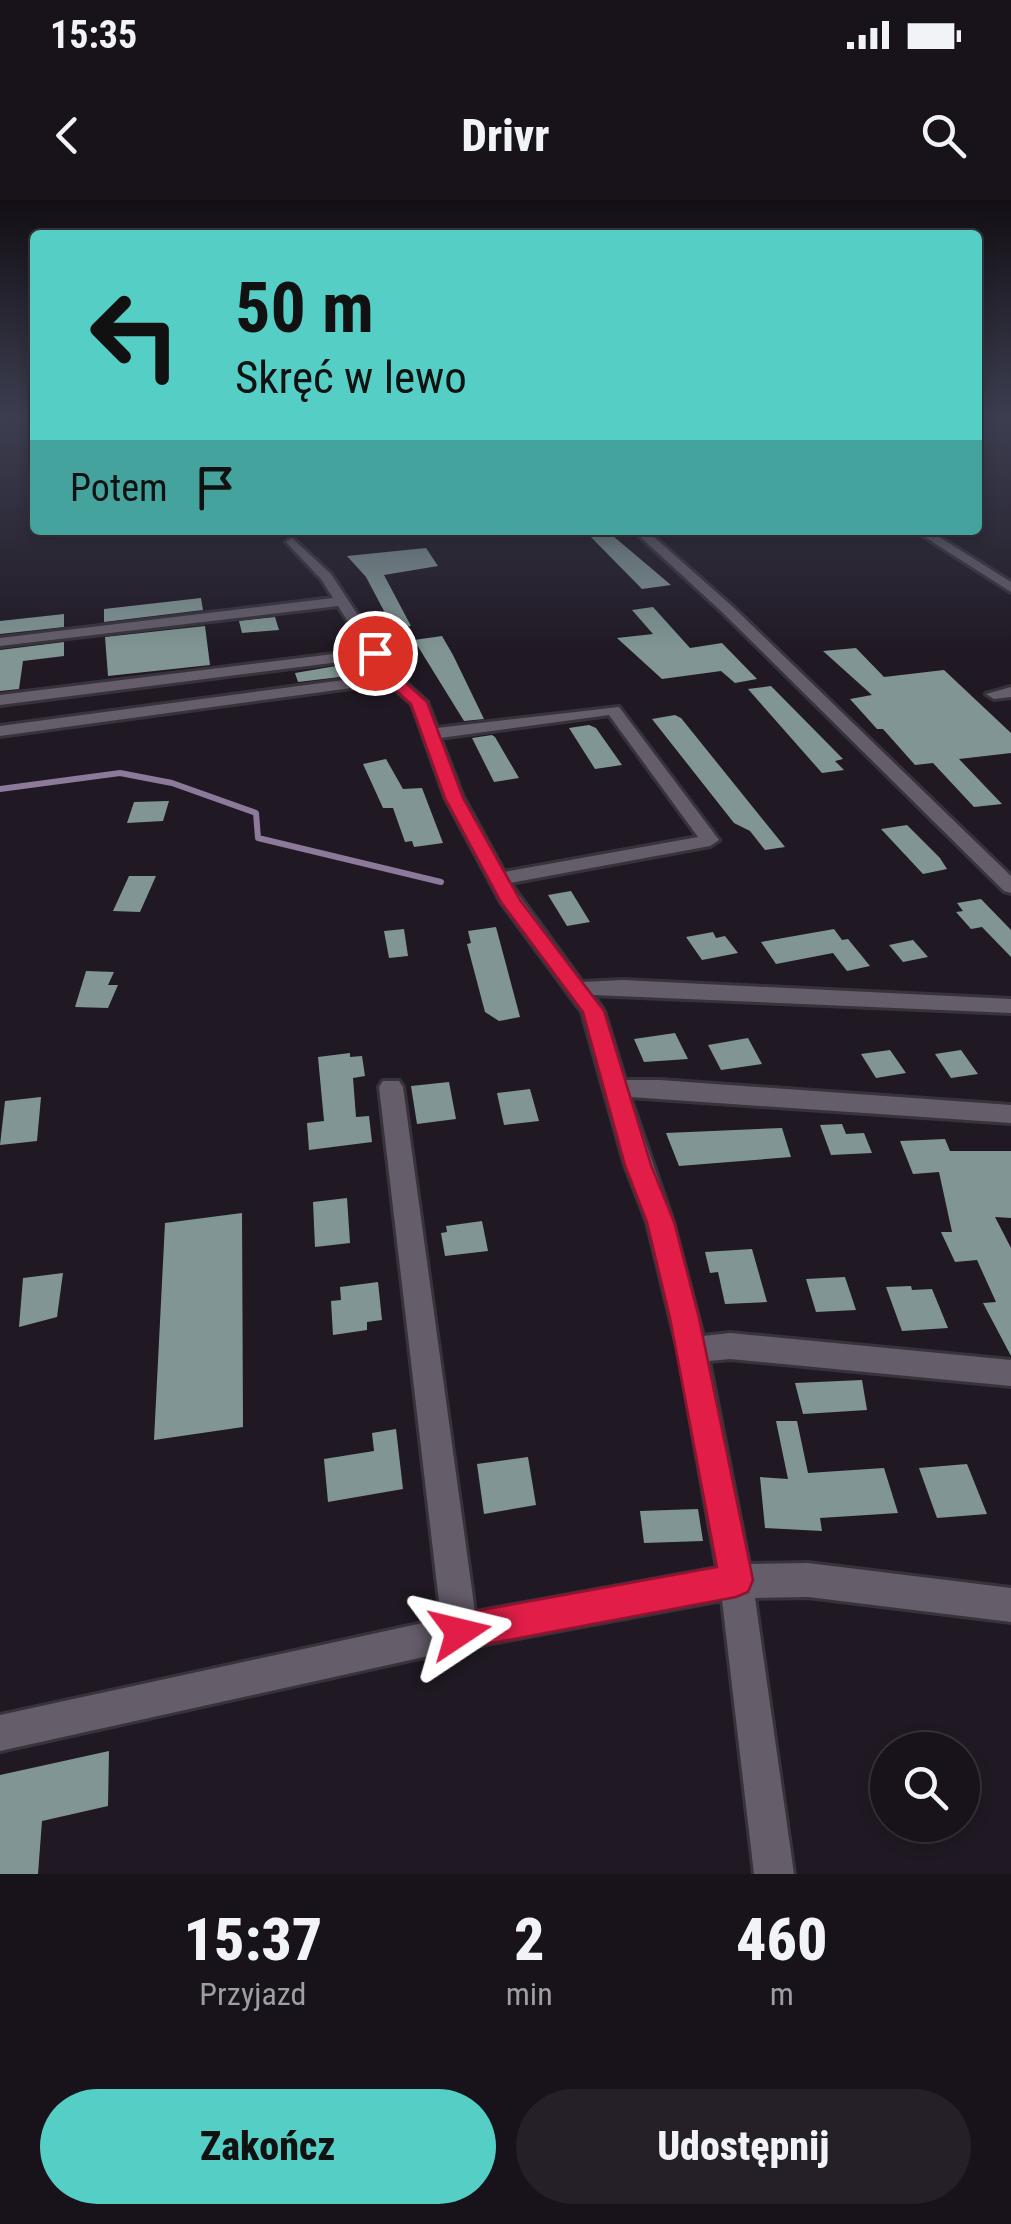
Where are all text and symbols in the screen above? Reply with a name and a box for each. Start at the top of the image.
text: 15:35 [50,13,137,57]
icon: back [40,108,95,163]
icon: search [916,108,971,163]
text: Drivr [462,109,549,162]
text: 50 m [235,267,374,349]
icon: left [70,270,200,400]
text: Skręć w lewo [235,351,467,404]
icon: arrive [188,460,243,515]
text: Potem [70,466,168,510]
pin [333,611,418,696]
icon: arrive [348,626,403,681]
position arrow [408,1580,512,1684]
map controls [870,1732,980,1842]
button: search [870,1732,980,1842]
text: 15:37 [183,1904,322,1975]
text: 2 [514,1904,544,1975]
text: 460 [736,1904,828,1975]
text: Przyjazd [199,1975,306,2013]
text: min [506,1975,553,2013]
text: m [770,1975,794,2013]
button: Zakończ [40,2089,496,2204]
button: Udostępnij [516,2089,971,2204]

